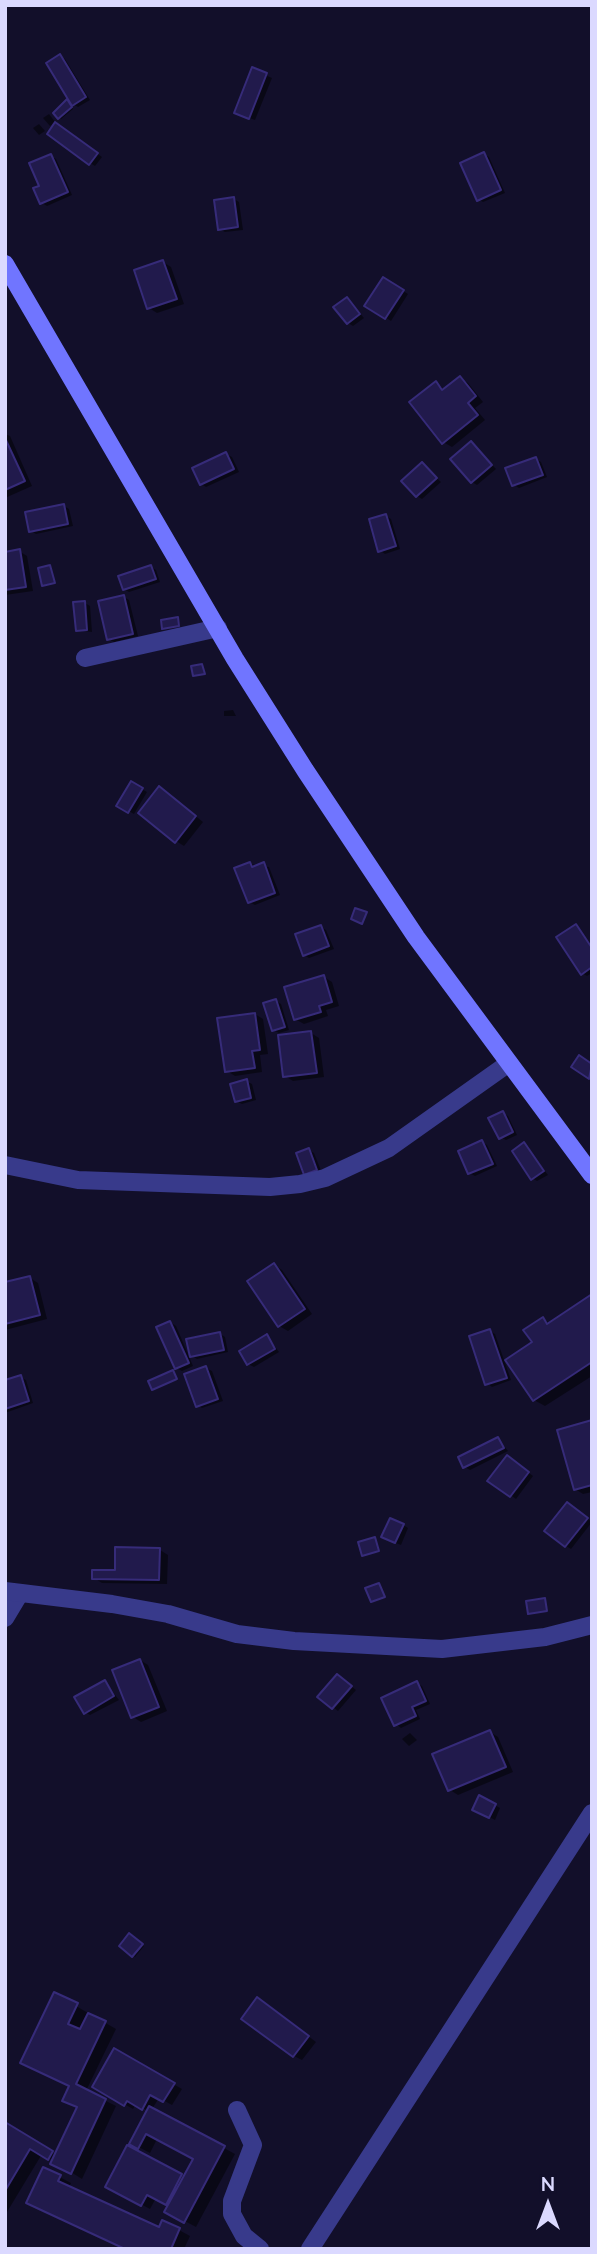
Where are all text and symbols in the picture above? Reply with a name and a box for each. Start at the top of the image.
north arrow [513,2170,583,2240]
text: N [541,2172,555,2196]

